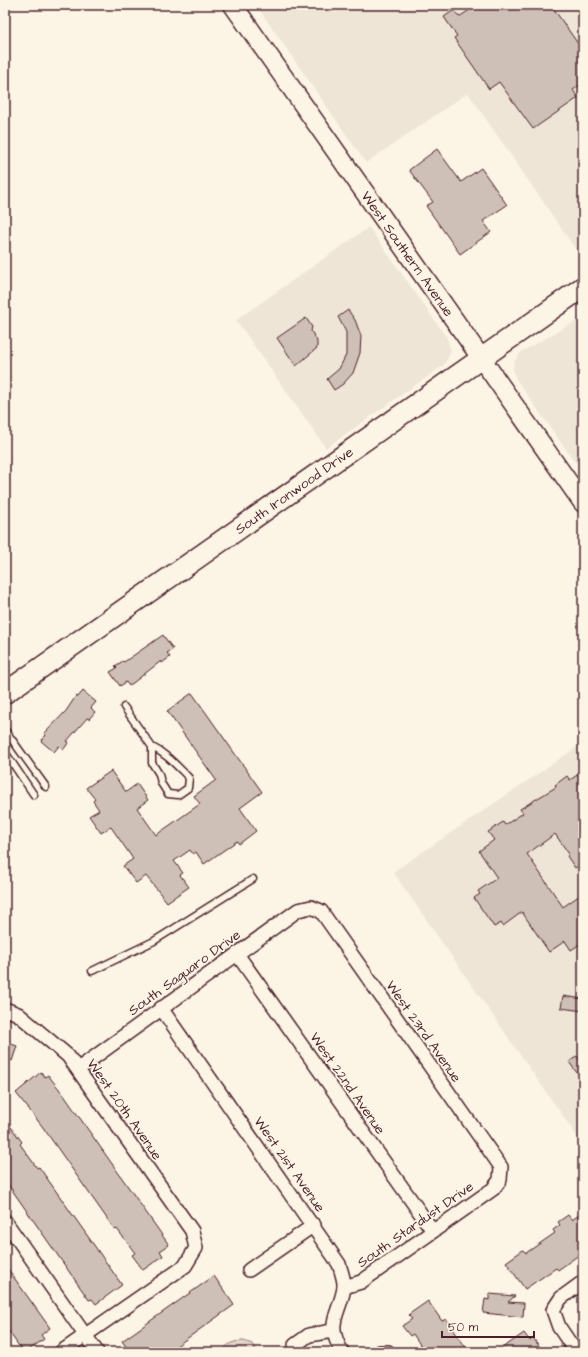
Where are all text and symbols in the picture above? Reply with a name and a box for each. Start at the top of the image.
street label: West Southern Avenue [356,188,458,321]
street label: South Ironwood Drive [231,442,358,540]
street label: South Saguaro Drive [124,925,245,1020]
street label: West 23rd Avenue [381,977,466,1087]
street label: West 22nd Avenue [304,1029,390,1139]
street label: West 20th Avenue [82,1055,167,1165]
street label: West 21st Avenue [249,1113,330,1217]
street label: South Stardust Drive [353,1177,478,1273]
scale bar [442,1313,534,1339]
text: 50 m [448,1319,479,1336]

